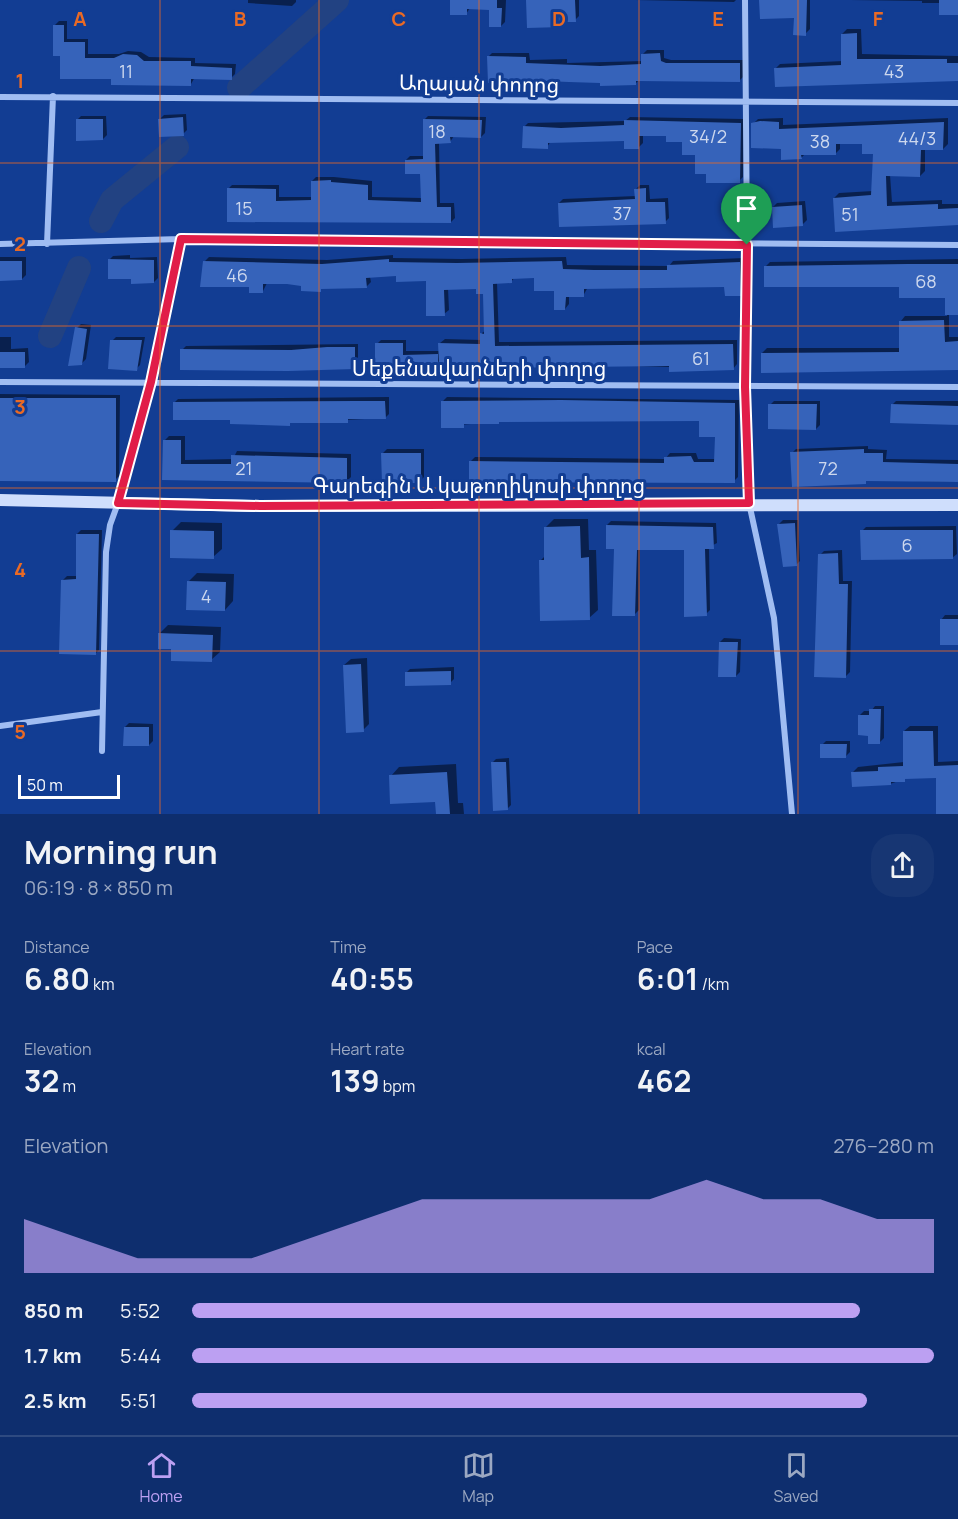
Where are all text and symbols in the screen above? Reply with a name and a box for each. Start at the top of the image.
text: A [73,5,87,32]
text: B [234,5,247,32]
text: C [392,5,406,32]
text: D [552,5,566,32]
text: E [712,5,724,32]
text: F [873,5,884,32]
house number: 11 [119,59,133,83]
house number: 43 [884,59,904,83]
text: 1 [16,67,24,94]
street label: Աղայան փողոց [399,68,559,98]
house number: 18 [428,119,446,143]
house number: 34/2 [689,124,727,148]
house number: 44/3 [898,126,936,150]
house number: 38 [810,129,830,153]
pin [721,183,772,245]
icon: arrive [730,192,763,225]
house number: 15 [235,196,253,220]
house number: 37 [613,201,632,225]
house number: 51 [841,202,859,226]
text: 2 [14,230,26,257]
house number: 46 [226,263,248,287]
house number: 68 [915,269,937,293]
house number: 61 [692,346,710,370]
street label: Մեքենավարների փողոց [352,354,606,382]
text: 3 [14,393,26,420]
house number: 21 [235,456,253,480]
house number: 72 [818,456,838,480]
street label: Գարեգին Ա կաթողիկոսի փողոց [313,471,645,499]
house number: 6 [901,533,913,557]
text: 4 [14,556,26,583]
house number: 4 [201,584,211,608]
text: 5 [14,718,26,745]
scale bar [18,772,120,800]
text: 50 m [27,774,63,796]
text: Morning run [24,829,218,874]
button: share [871,834,934,897]
text: 06:19 · 8 × 850 m [24,874,173,901]
text: Distance [24,936,90,958]
text: Time [330,936,366,958]
text: Pace [637,936,673,958]
text: 6.80 [24,958,90,999]
text: 40:55 [330,958,414,999]
text: 6:01 [637,958,698,999]
text: km [90,973,115,995]
text: /km [698,973,729,995]
text: Elevation [24,1038,92,1060]
text: Heart rate [330,1038,405,1060]
text: kcal [637,1038,666,1060]
text: 32 [24,1060,59,1101]
text: 139 [330,1060,380,1101]
text: 462 [637,1060,691,1101]
text: m [59,1075,76,1097]
text: bpm [380,1075,415,1097]
text: Elevation [24,1132,108,1159]
text: 276–280 m [833,1132,934,1159]
text: 850 m [24,1297,83,1324]
text: 5:52 [120,1297,160,1324]
text: 1.7 km [24,1342,81,1369]
text: 5:44 [120,1342,161,1369]
text: 2.5 km [24,1387,86,1414]
text: 5:51 [120,1387,157,1414]
tab: Home [139,1449,183,1507]
tab: Map [462,1449,495,1507]
tab: Saved [773,1449,819,1507]

